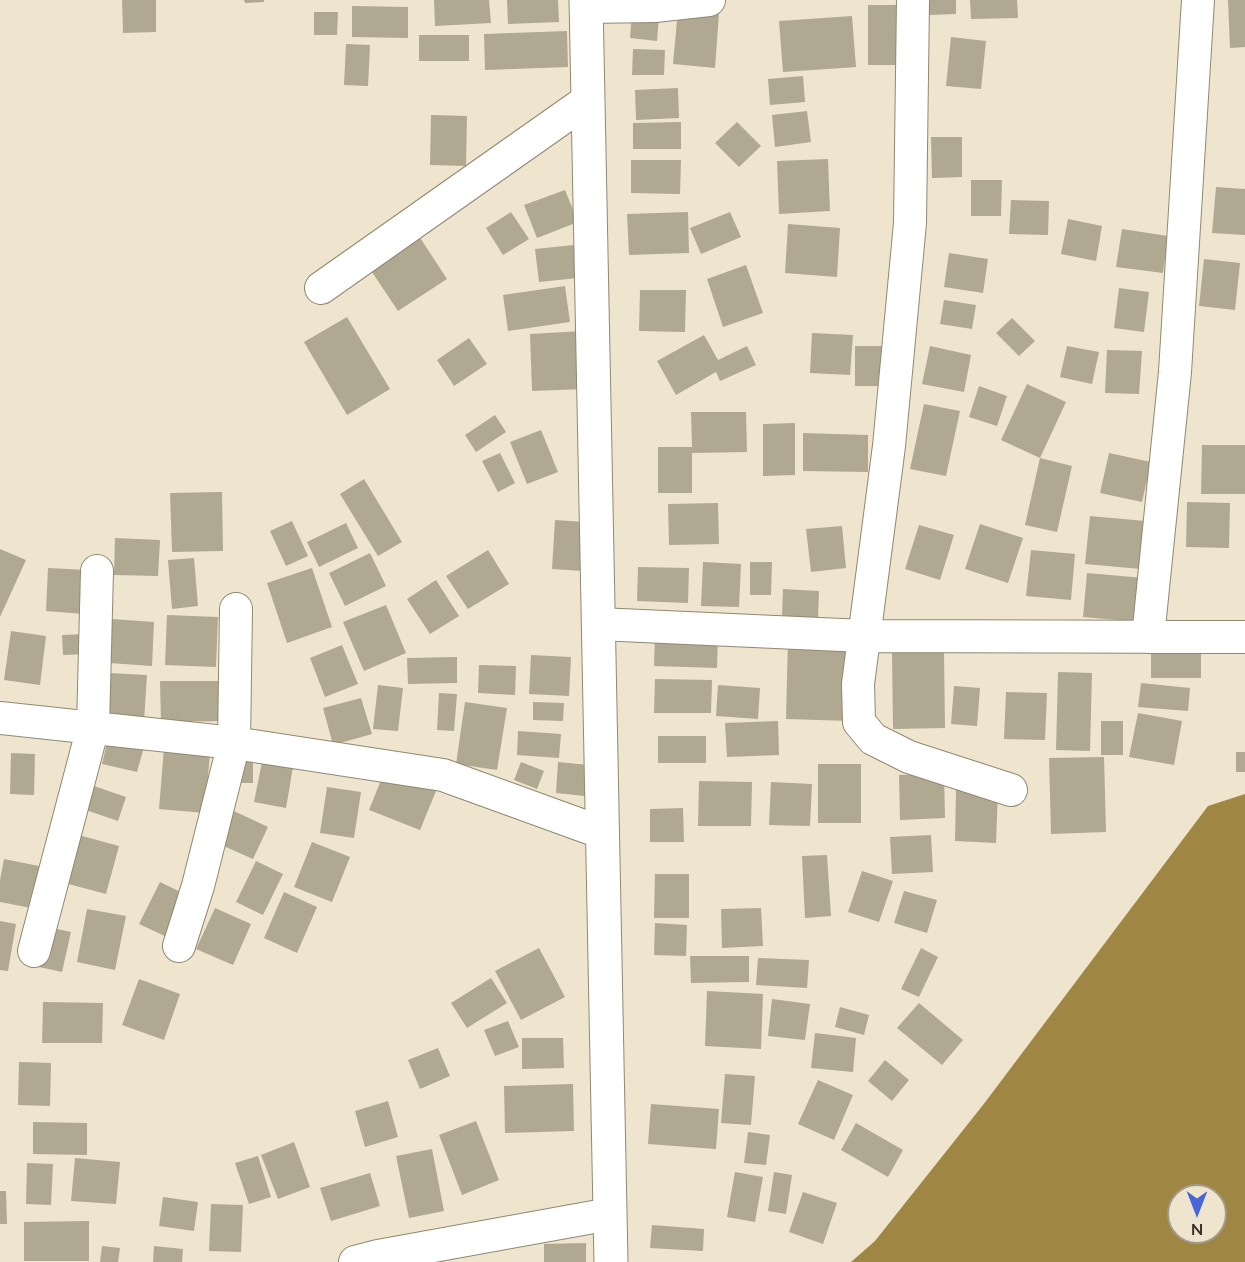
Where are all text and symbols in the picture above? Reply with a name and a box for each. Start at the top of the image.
north arrow [1167,1184,1227,1244]
text: N [1191,1221,1203,1240]

